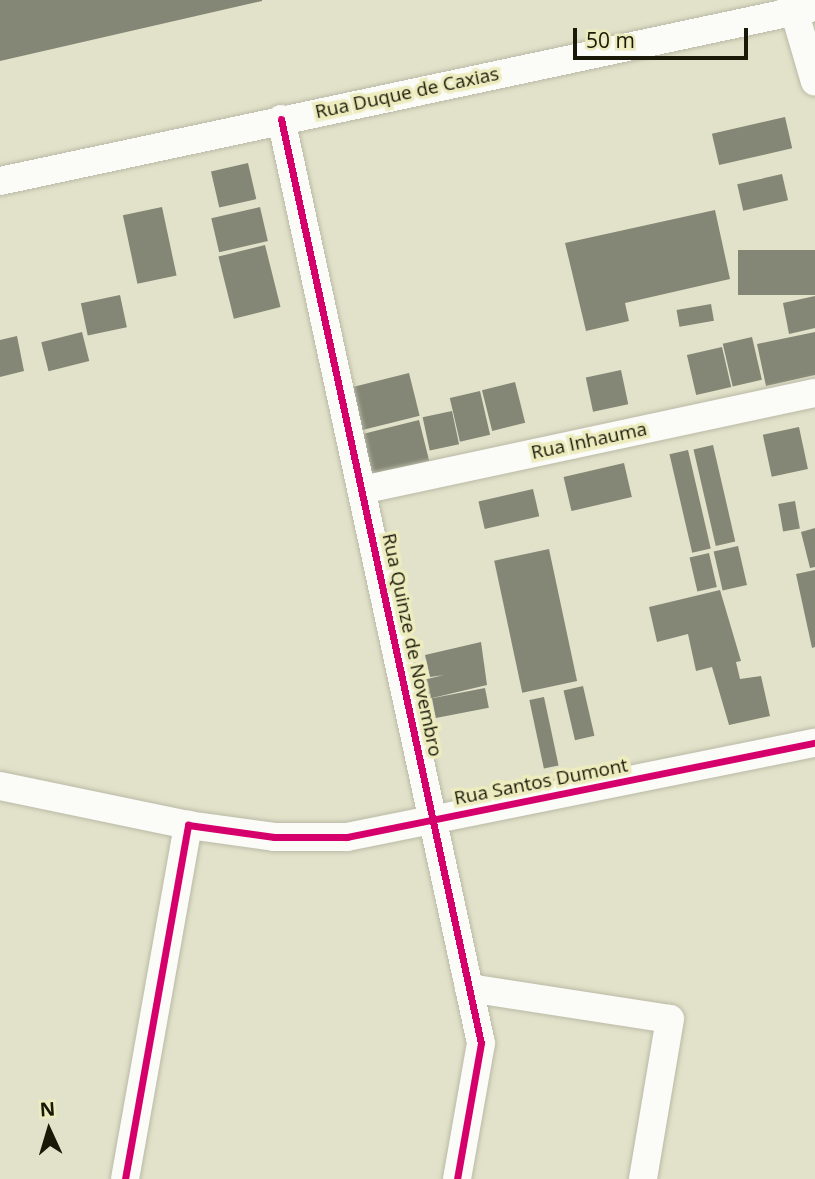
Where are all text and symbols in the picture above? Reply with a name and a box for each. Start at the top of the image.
scale bar [577,14,752,58]
text: 50 m [586,26,635,54]
street label: Rua Duque de Caxias [313,62,501,124]
street label: Rua Inhauma [529,418,649,464]
street label: Rua Quinze de Novembro [377,531,447,759]
street label: Rua Santos Dumont [452,754,630,810]
north arrow [14,1095,84,1165]
text: N [39,1096,56,1123]

